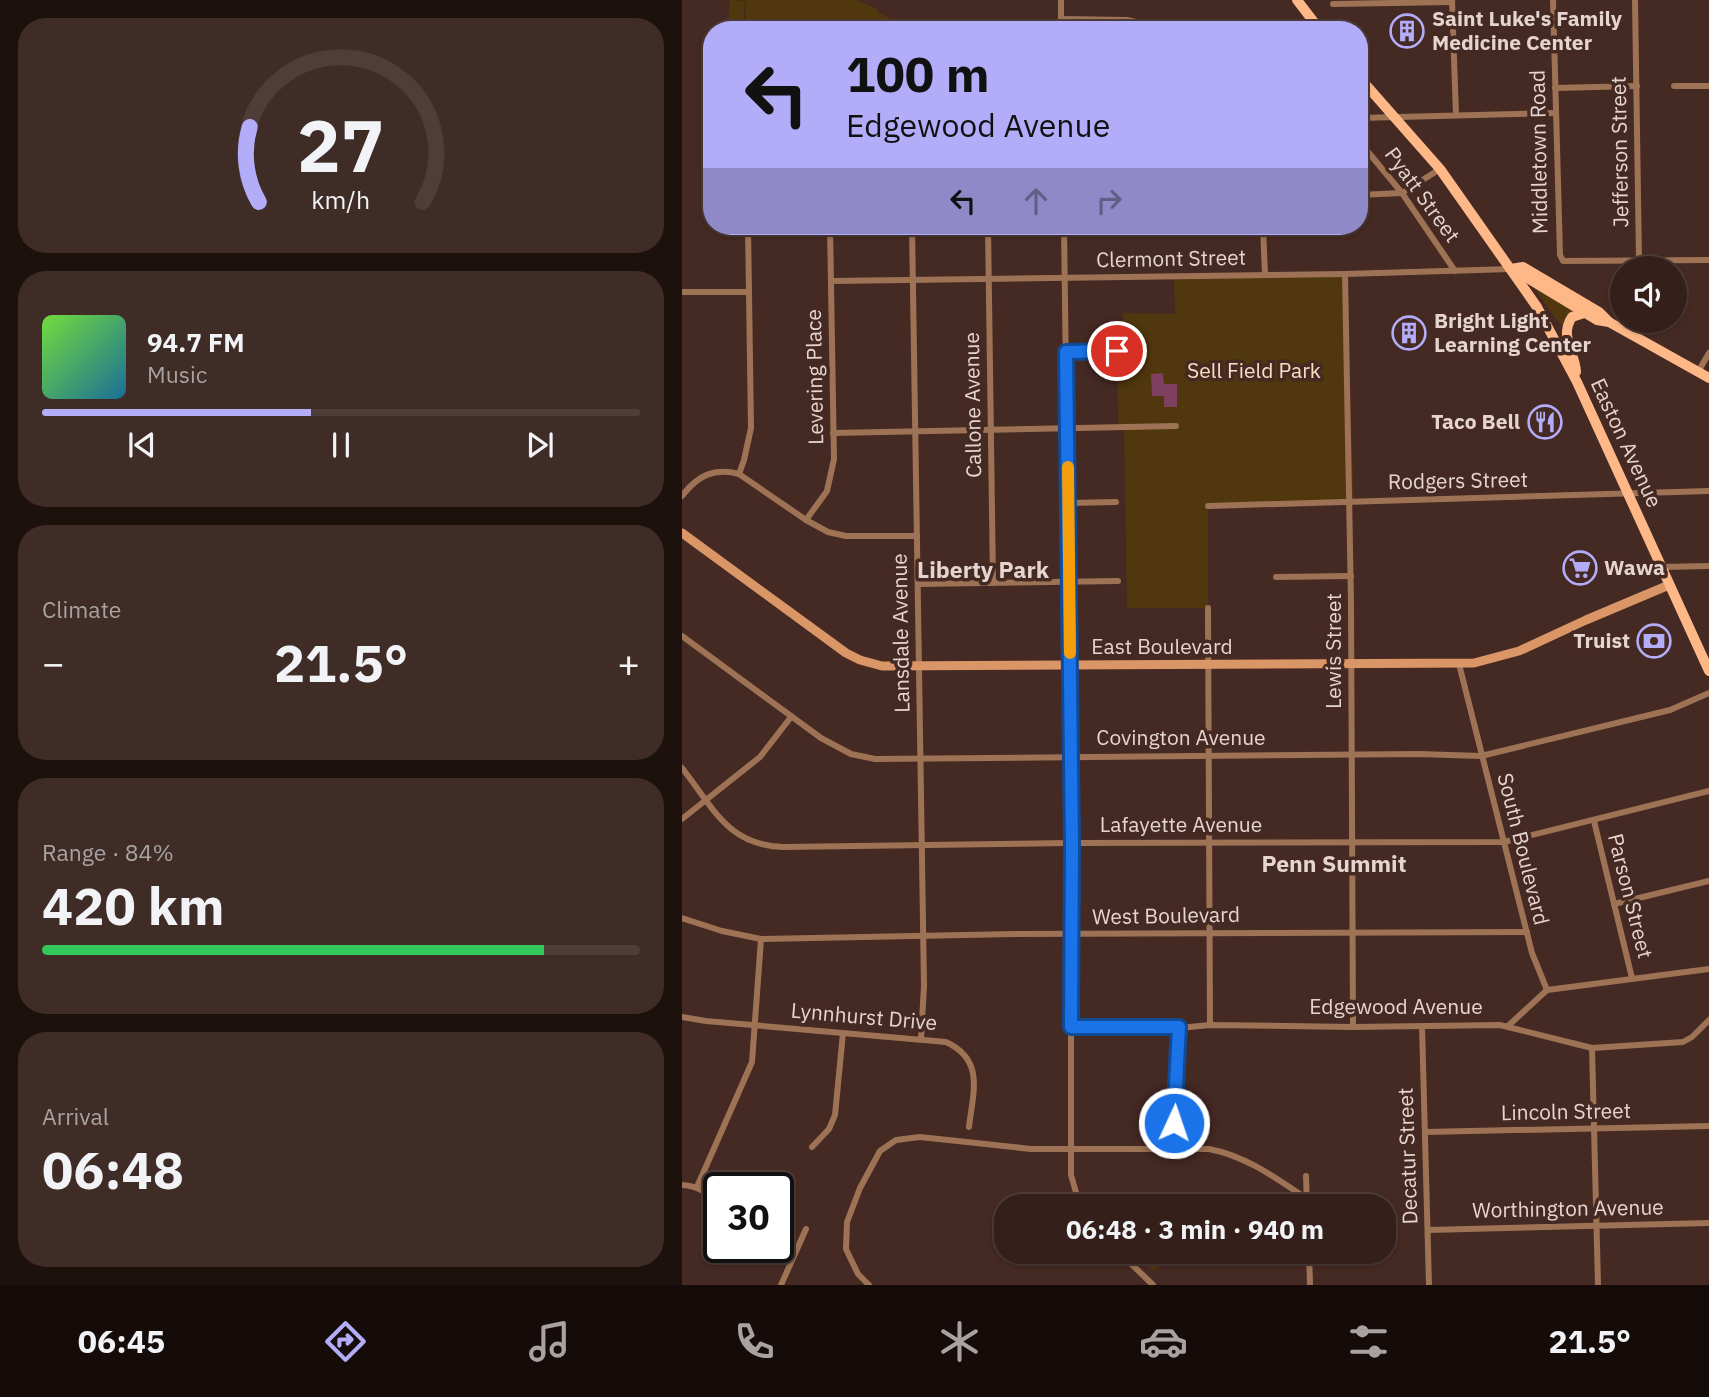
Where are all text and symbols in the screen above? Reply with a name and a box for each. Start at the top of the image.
place label: Saint Luke's Family Medicine Center [1432,4,1623,56]
building icon: Saint Luke's Family Medicine Center [1388,12,1426,50]
text: 100 m [846,42,990,105]
icon: left [731,49,822,140]
street label: Middletown Road [1523,70,1553,234]
street label: Jefferson Street [1604,76,1634,228]
text: 27 [297,97,385,192]
text: Edgewood Avenue [846,104,1110,146]
street label: Pyatt Street [1379,141,1467,248]
icon: left [944,182,982,220]
icon: ahead [1017,182,1055,220]
icon: right [1090,182,1128,220]
text: km/h [312,183,370,216]
street label: Clermont Street [1096,243,1246,273]
map controls [1610,256,1687,333]
button: sound [1610,256,1687,333]
place label: Bright Light Learning Center [1434,306,1591,358]
street label: Levering Place [799,309,829,445]
building icon: Bright Light Learning Center [1390,314,1428,352]
pin [1087,321,1147,381]
text: 94.7 FM [147,325,245,359]
street label: Callone Avenue [957,332,987,478]
icon: arrive [1098,332,1136,370]
park label: Sell Field Park [1187,356,1321,384]
text: Music [147,359,207,389]
street label: Easton Avenue [1585,373,1669,512]
restaurant icon: Taco Bell [1526,403,1564,441]
place label: Taco Bell [1431,407,1520,435]
icon: previous [123,426,161,464]
icon: pause [322,426,360,464]
icon: next [521,426,559,464]
street label: Rodgers Street [1388,465,1528,495]
supermarket icon: Wawa [1561,549,1599,587]
street label: Lansdale Avenue [885,553,915,713]
place label: Wawa [1604,553,1665,581]
district label: Liberty Park [917,554,1050,584]
street label: Lewis Street [1319,593,1347,709]
text: Climate [42,594,121,624]
bank icon: Truist [1635,622,1673,660]
place label: Truist [1573,626,1630,654]
text: 21.5° [274,629,408,696]
street label: East Boulevard [1091,632,1233,660]
text: − [42,638,65,687]
text: + [617,638,640,687]
street label: Covington Avenue [1096,723,1266,751]
street label: South Boulevard [1492,770,1556,928]
street label: Lafayette Avenue [1100,810,1262,838]
street label: Parson Street [1602,830,1660,961]
text: Range · 84% [42,837,174,867]
district label: Penn Summit [1262,848,1407,878]
text: 420 km [42,872,224,939]
street label: West Boulevard [1092,900,1240,930]
street label: Edgewood Avenue [1309,992,1483,1020]
street label: Lynnhurst Drive [790,996,938,1036]
position arrow [1137,1086,1211,1160]
street label: Decatur Street [1391,1087,1423,1225]
street label: Lincoln Street [1501,1096,1631,1126]
text: Arrival [42,1101,109,1131]
text: 06:48 [42,1136,184,1203]
speed limit sign: 30 [703,1172,794,1263]
street label: Worthington Avenue [1472,1192,1664,1224]
text: 06:48 · 3 min · 940 m [1066,1212,1324,1246]
icon: directions [321,1317,370,1366]
icon: music [525,1317,574,1366]
icon: phone [730,1317,779,1366]
icon: climate [935,1317,984,1366]
icon: car [1139,1317,1188,1366]
icon: filters [1344,1317,1393,1366]
text: 06:45 [78,1320,165,1362]
text: 21.5° [1549,1320,1631,1362]

